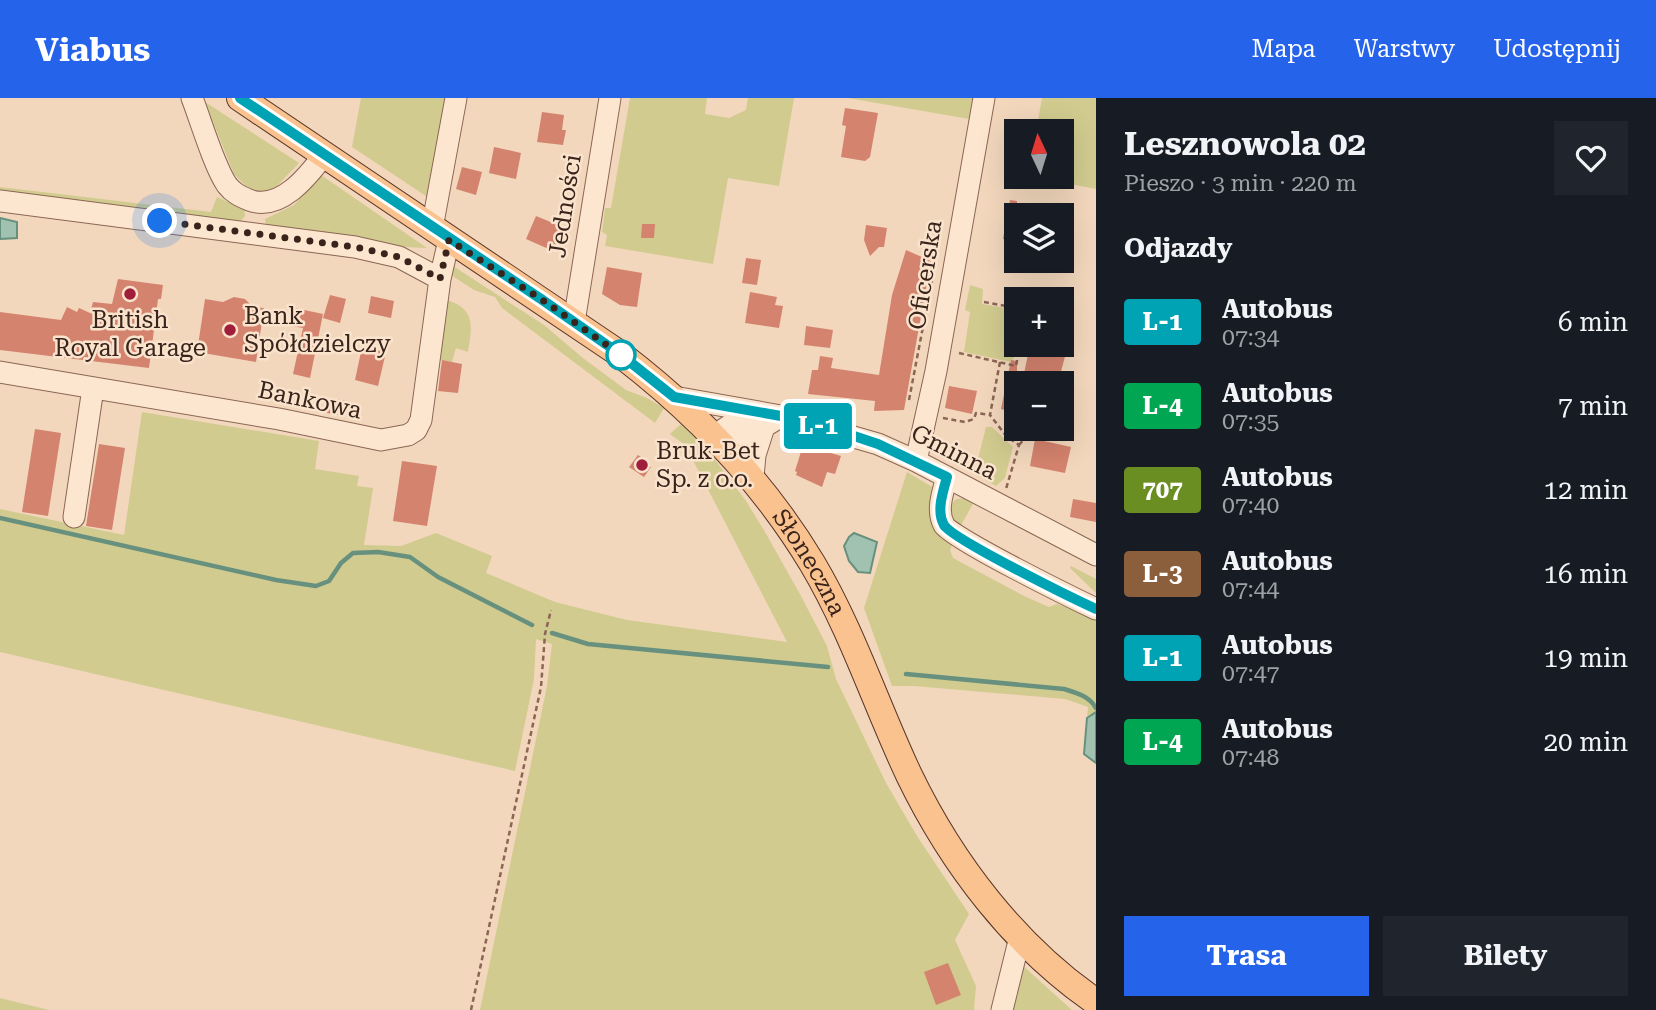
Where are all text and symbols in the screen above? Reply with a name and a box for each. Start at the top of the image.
text: Viabus [35,30,150,69]
text: Mapa [1252,35,1316,63]
text: Warstwy [1354,35,1455,63]
text: Udostępnij [1493,35,1621,63]
north arrow [1004,119,1074,189]
map controls [1004,119,1074,441]
button: heart [1554,121,1628,195]
text: Lesznowola 02 [1124,124,1366,163]
street label: Jedności [543,152,587,260]
text: Pieszo · 3 min · 220 m [1124,170,1357,197]
your location [142,203,177,238]
button: layers [1004,203,1074,273]
street label: Oficerska [903,218,947,332]
text: Odjazdy [1124,233,1232,263]
marker: British Royal Garage [122,286,138,302]
button: + [1004,287,1074,357]
text: Autobus [1222,294,1333,324]
place label: Bank Spółdzielczy [244,302,392,358]
place label: British Royal Garage [54,306,206,362]
text: 6 min [1558,307,1628,337]
text: L-1 [1142,308,1183,336]
marker: Bank Spółdzielczy [222,322,238,338]
text: 07:34 [1222,324,1279,351]
unlabelled marker [606,340,636,370]
button: − [1004,371,1074,441]
street label: Bankowa [256,375,364,425]
text: Autobus [1222,378,1333,408]
text: 7 min [1558,391,1628,421]
text: L-4 [1142,392,1183,420]
line badge: L-1 [778,403,858,449]
text: 07:35 [1222,408,1279,435]
text: L-1 [798,412,838,440]
street label: Gminna [907,419,1001,485]
place label: Bruk-Bet Sp. z o.o. [656,437,760,493]
marker: Bruk-Bet Sp. z o.o. [634,457,650,473]
text: Autobus [1222,462,1333,492]
text: 12 min [1544,475,1628,505]
text: 707 [1142,476,1183,504]
text: 07:40 [1222,492,1279,519]
street label: Słoneczna [767,504,852,620]
text: Autobus [1222,546,1333,576]
text: 16 min [1544,559,1628,589]
text: L-3 [1142,560,1183,588]
text: 07:44 [1222,576,1279,603]
text: Autobus [1222,630,1333,660]
text: 19 min [1544,643,1628,673]
text: L-1 [1142,644,1183,672]
text: 07:47 [1222,660,1279,687]
text: Autobus [1222,714,1333,744]
text: 20 min [1544,727,1628,757]
text: L-4 [1142,728,1183,756]
text: 07:48 [1222,744,1279,771]
button: Trasa [1124,916,1369,996]
button: Bilety [1383,916,1628,996]

